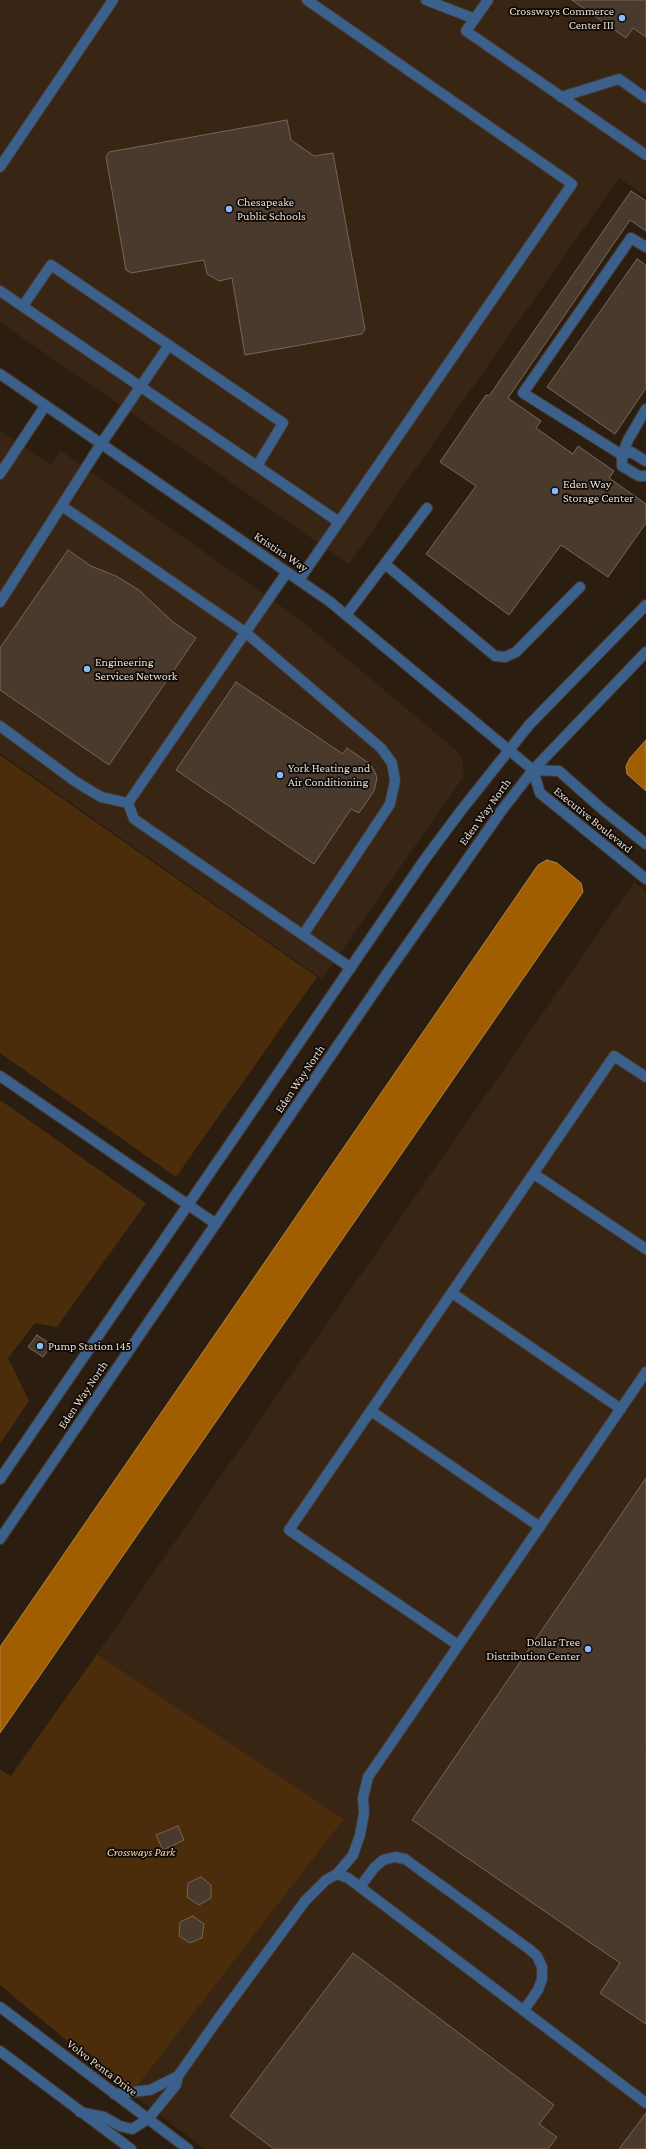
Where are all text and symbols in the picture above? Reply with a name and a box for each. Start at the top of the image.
place label: Crossways Commerce Center III [509,4,614,32]
marker: Crossways Commerce Center III [617,13,627,23]
place label: Chesapeake Public Schools [237,195,306,223]
marker: Chesapeake Public Schools [224,204,234,214]
place label: Eden Way Storage Center [563,477,633,505]
marker: Eden Way Storage Center [550,486,560,496]
street label: Kristina Way [251,529,311,575]
place label: Engineering Services Network [95,655,178,683]
marker: Engineering Services Network [82,664,92,674]
place label: York Heating and Air Conditioning [288,761,370,789]
marker: York Heating and Air Conditioning [275,770,285,780]
street label: Eden Way North [456,776,514,848]
street label: Executive Boulevard [551,784,635,856]
street label: Eden Way North [272,1042,328,1116]
place label: Pump Station 145 [48,1339,131,1353]
marker: Pump Station 145 [35,1341,45,1351]
street label: Eden Way North [55,1358,111,1432]
place label: Dollar Tree Distribution Center [486,1635,580,1663]
marker: Dollar Tree Distribution Center [583,1644,593,1654]
park label: Crossways Park [107,1845,175,1859]
street label: Volvo Penta Drive [64,2037,140,2099]

